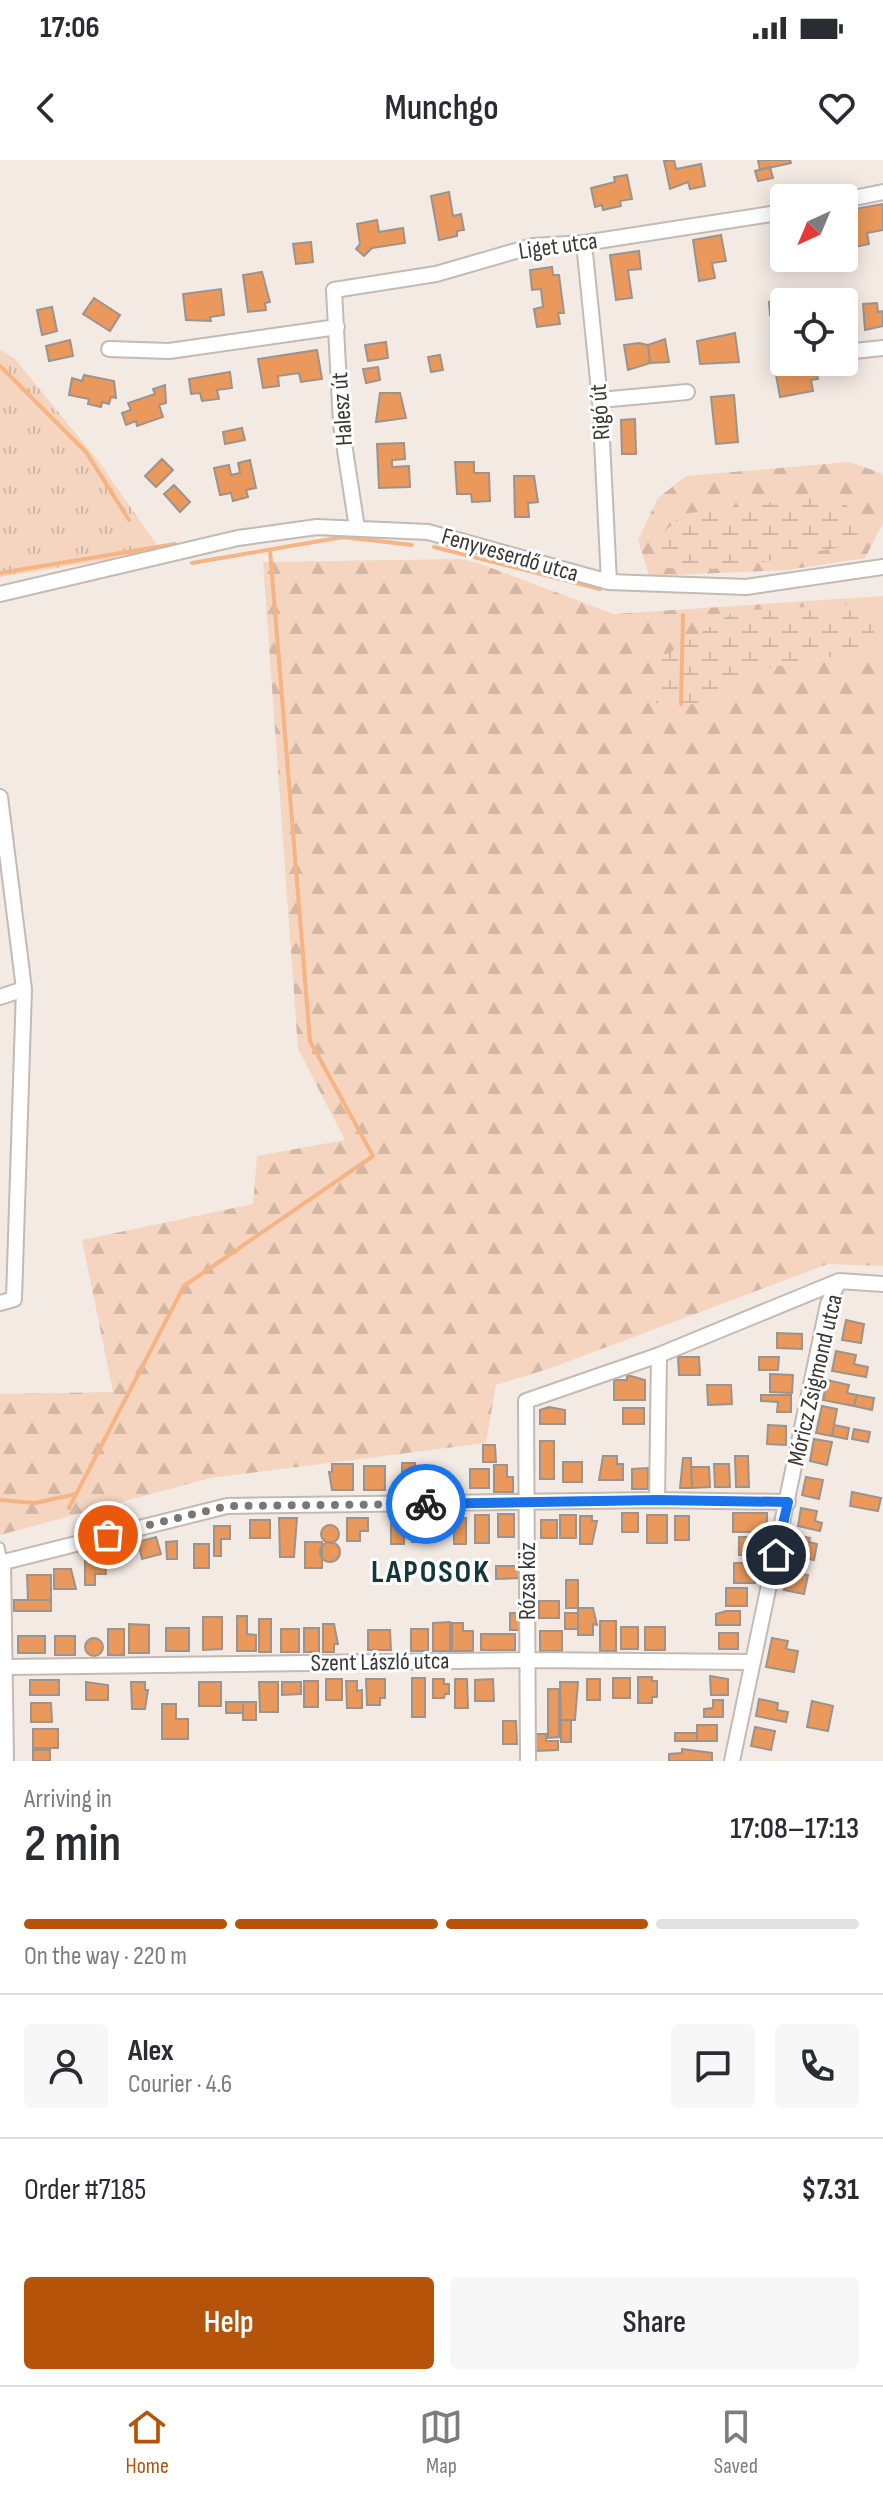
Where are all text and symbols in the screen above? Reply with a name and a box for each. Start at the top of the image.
text: 17:06 [40,10,100,46]
icon: back [24,86,68,130]
icon: heart [815,86,859,130]
text: Munchgo [384,87,499,130]
north arrow [770,184,858,272]
map controls [770,184,858,376]
street label: Liget utca [517,226,599,266]
button: locate [770,288,858,376]
street label: Halesz út [325,371,359,447]
street label: Rigó út [584,383,616,441]
street label: Fenyveserdő utca [438,522,582,588]
street label: Móricz Zsigmond utca [781,1292,849,1468]
courier [386,1464,466,1544]
icon: bike [404,1482,448,1526]
pin [74,1501,142,1569]
icon: bag [86,1513,130,1557]
pin [742,1521,810,1589]
icon: home [754,1533,798,1577]
street label: Rózsa köz [513,1542,542,1620]
district label: LAPOSOK [371,1553,491,1592]
street label: Szent László utca [310,1646,450,1678]
text: Arriving in [24,1784,112,1815]
text: 17:08–17:13 [730,1811,859,1847]
text: 2 min [24,1813,121,1876]
text: On the way · 220 m [24,1941,187,1972]
button: person [24,2024,108,2108]
button: chat [671,2024,755,2108]
button: phone [775,2024,859,2108]
text: Alex [128,2033,174,2069]
text: Courier · 4.6 [128,2069,232,2100]
text: Order #7185 [24,2172,146,2208]
text: $7.31 [801,2172,859,2208]
button: Help [24,2277,434,2369]
button: Share [450,2277,859,2369]
tab: Home [125,2405,169,2480]
tab: Map [419,2405,463,2480]
tab: Saved [714,2405,758,2480]

